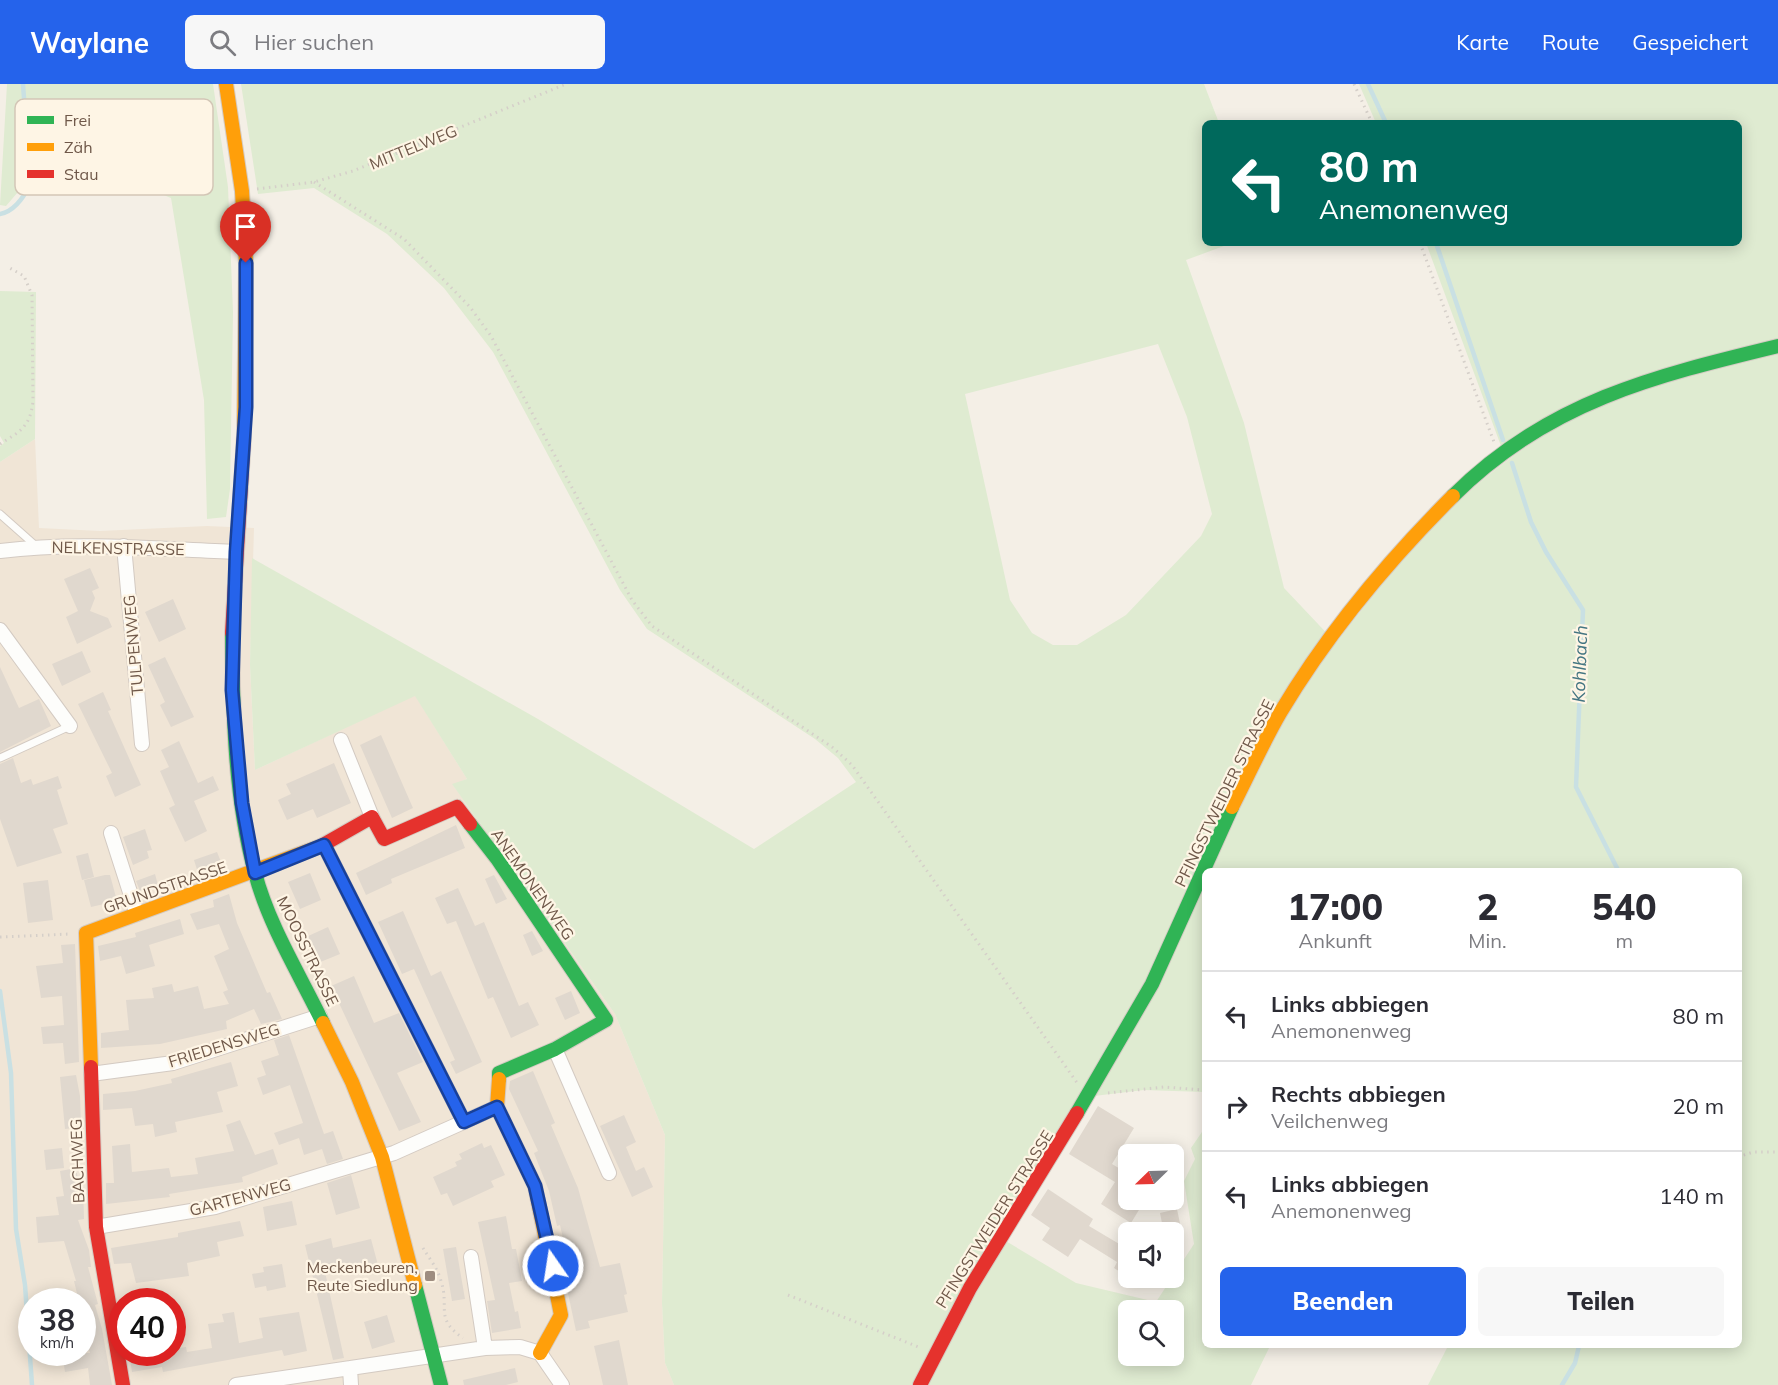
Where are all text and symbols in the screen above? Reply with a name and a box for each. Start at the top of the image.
search box [185,15,605,69]
text: Waylane [30,25,149,60]
icon: search [206,26,239,59]
text: Hier suchen [254,28,374,56]
text: Karte [1456,29,1509,55]
text: Route [1542,29,1599,55]
text: Gespeichert [1632,29,1748,55]
legend [15,99,213,195]
text: Frei [64,110,91,130]
street label: MITTELWEG [366,120,460,174]
text: Zäh [64,137,93,157]
text: 80 m [1319,140,1419,193]
icon: left [1220,144,1298,222]
text: Stau [64,164,98,184]
text: Anemonenweg [1319,192,1509,226]
pin [220,201,271,263]
icon: arrive [229,210,262,243]
street label: NELKENSTRASSE [51,537,185,559]
street label: TULPENWEG [119,594,147,696]
water label: Kohlbach [1567,625,1592,703]
street label: PFINGSTWEIDER STRASSE [1170,696,1278,890]
street label: ANEMONENWEG [487,824,579,944]
street label: GRUNDSTRASSE [100,856,230,918]
text: 17:00 [1287,884,1383,929]
text: 2 [1477,884,1498,929]
text: 540 [1592,884,1657,929]
street label: MOOSSTRASSE [273,893,343,1009]
text: Ankunft [1299,928,1372,953]
text: Min. [1468,928,1507,953]
text: m [1615,928,1633,953]
text: Links abbiegen [1271,990,1429,1018]
icon: left [1220,1000,1253,1033]
text: 80 m [1673,1002,1724,1030]
text: Anemonenweg [1271,1018,1412,1043]
street label: FRIEDENSWEG [166,1019,282,1071]
text: Rechts abbiegen [1271,1080,1446,1108]
icon: right [1220,1090,1253,1123]
text: 20 m [1673,1092,1724,1120]
text: Veilchenweg [1271,1108,1388,1133]
street label: BACHWEG [66,1118,88,1204]
street label: PFINGSTWEIDER STRASSE [931,1126,1057,1312]
north arrow [1118,1144,1184,1210]
map controls [1118,1144,1184,1366]
text: Links abbiegen [1271,1170,1429,1198]
street label: GARTENWEG [187,1174,293,1220]
icon: left [1220,1180,1253,1213]
text: 140 m [1659,1182,1724,1210]
text: Anemonenweg [1271,1198,1412,1223]
button: sound [1118,1222,1184,1288]
position arrow [521,1234,585,1298]
place label: Meckenbeuren, Reute Siedlung [307,1257,418,1295]
button: Beenden [1220,1267,1466,1336]
button: Teilen [1478,1267,1724,1336]
marker: Meckenbeuren, Reute Siedlung [423,1269,437,1283]
speed limit sign: 40 [108,1288,186,1366]
button: search [1118,1300,1184,1366]
text: 38 [39,1301,75,1339]
text: km/h [40,1333,74,1352]

